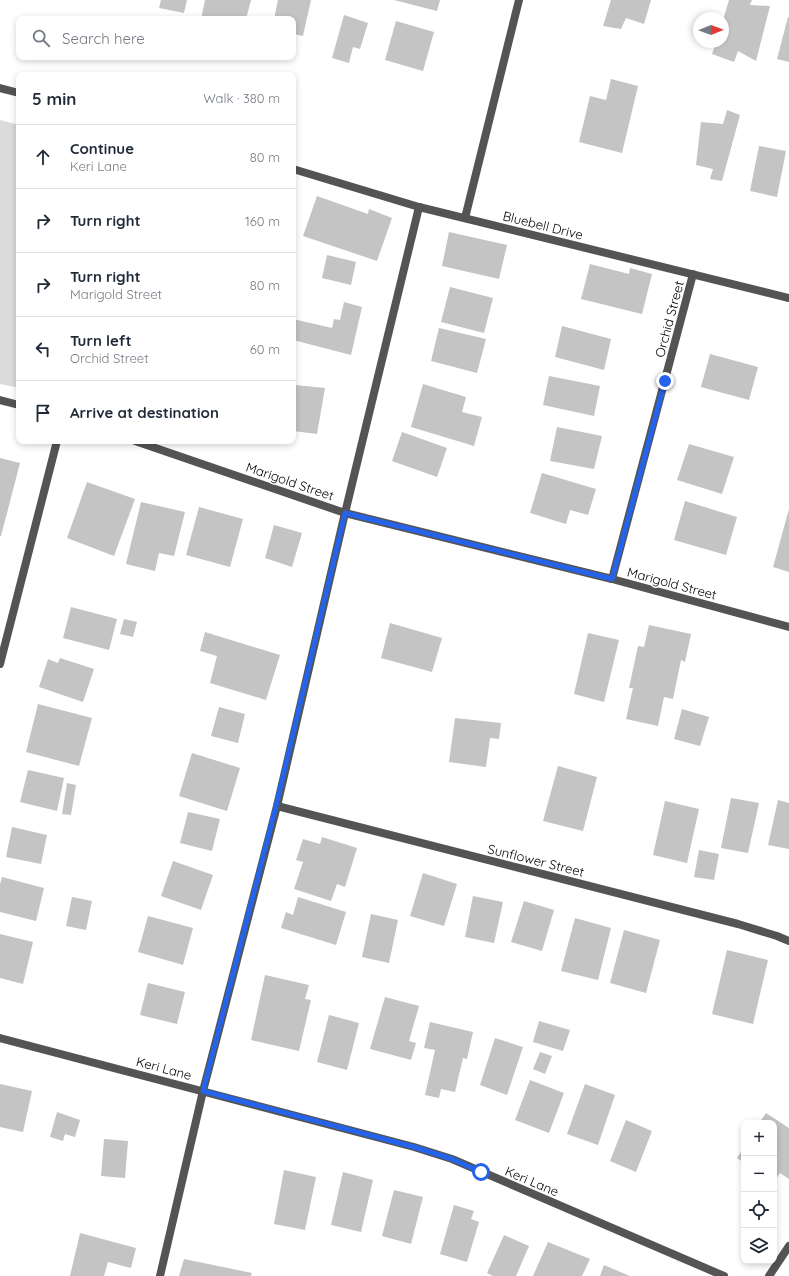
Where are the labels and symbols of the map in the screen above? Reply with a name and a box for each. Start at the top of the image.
north arrow [693,12,729,48]
street label: Bluebell Drive [501,207,585,243]
street label: Orchid Street [651,279,687,359]
route end [656,372,674,390]
street label: Marigold Street [244,458,336,504]
street label: Marigold Street [626,563,718,603]
street label: Sunflower Street [486,840,586,880]
street label: Keri Lane [134,1053,194,1083]
route start [472,1163,490,1181]
street label: Keri Lane [503,1163,561,1199]

